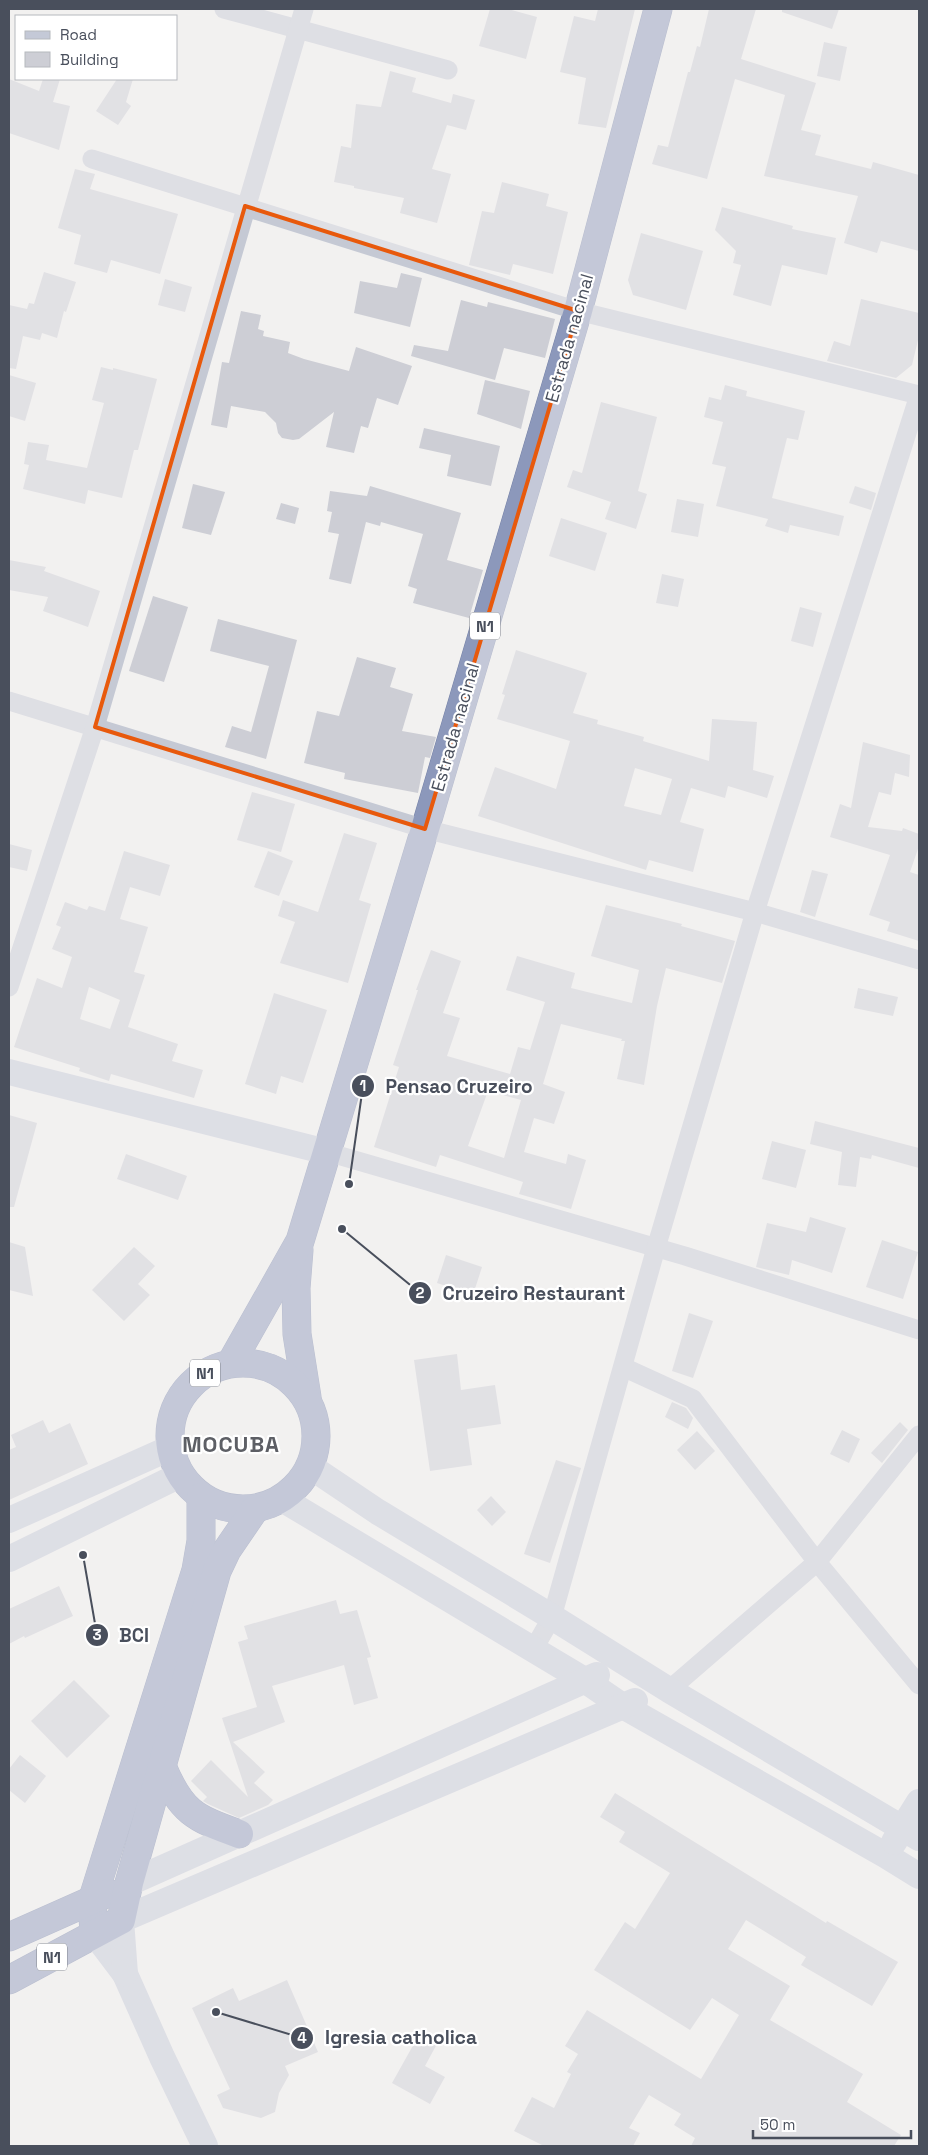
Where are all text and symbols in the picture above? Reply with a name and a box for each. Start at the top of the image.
legend [15,15,178,80]
text: Road [60,25,97,44]
text: Building [60,50,119,69]
street label: Estrada nacinal [540,271,598,405]
road number: N1 [470,612,500,640]
street label: Estrada nacinal [426,660,484,794]
callout: Pensao Cruzeiro [351,1069,543,1103]
text: Pensao Cruzeiro [385,1074,533,1099]
text: 1 [360,1076,366,1095]
callout: Cruzeiro Restaurant [408,1276,636,1310]
text: Cruzeiro Restaurant [442,1281,626,1306]
text: 2 [416,1283,425,1302]
road number: N1 [190,1360,220,1386]
district label: MOCUBA [182,1430,280,1458]
callout: BCI [84,1618,159,1652]
text: BCI [119,1623,149,1648]
text: 3 [92,1625,102,1644]
road number: N1 [37,1944,67,1970]
callout: Igresia catholica [290,2021,486,2055]
text: Igresia catholica [325,2025,477,2050]
text: 4 [297,2028,307,2047]
scale bar [753,2108,910,2140]
text: 50 m [760,2115,795,2134]

